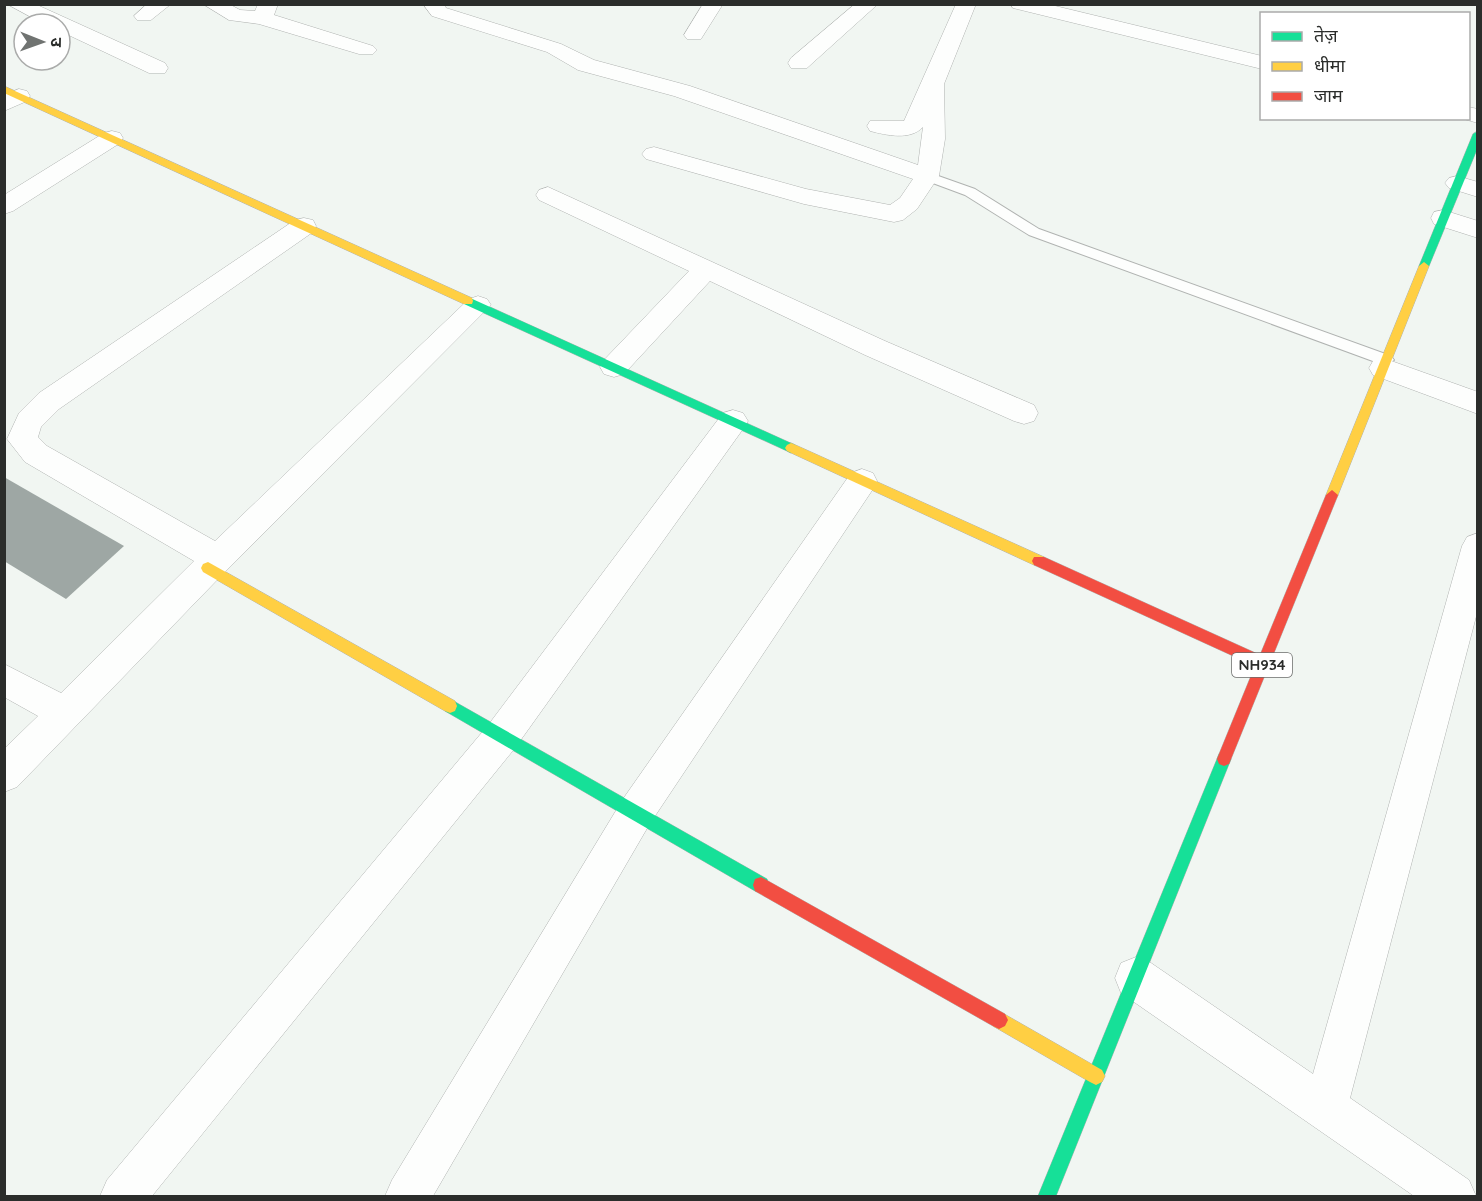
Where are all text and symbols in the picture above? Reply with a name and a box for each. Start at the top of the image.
north arrow [12,12,72,72]
legend [1260,12,1470,120]
text: तेज़ [1314,24,1338,47]
text: उ [47,37,67,48]
text: धीमा [1314,54,1345,77]
text: जाम [1314,84,1344,107]
road number: NH934 [1232,653,1292,677]

